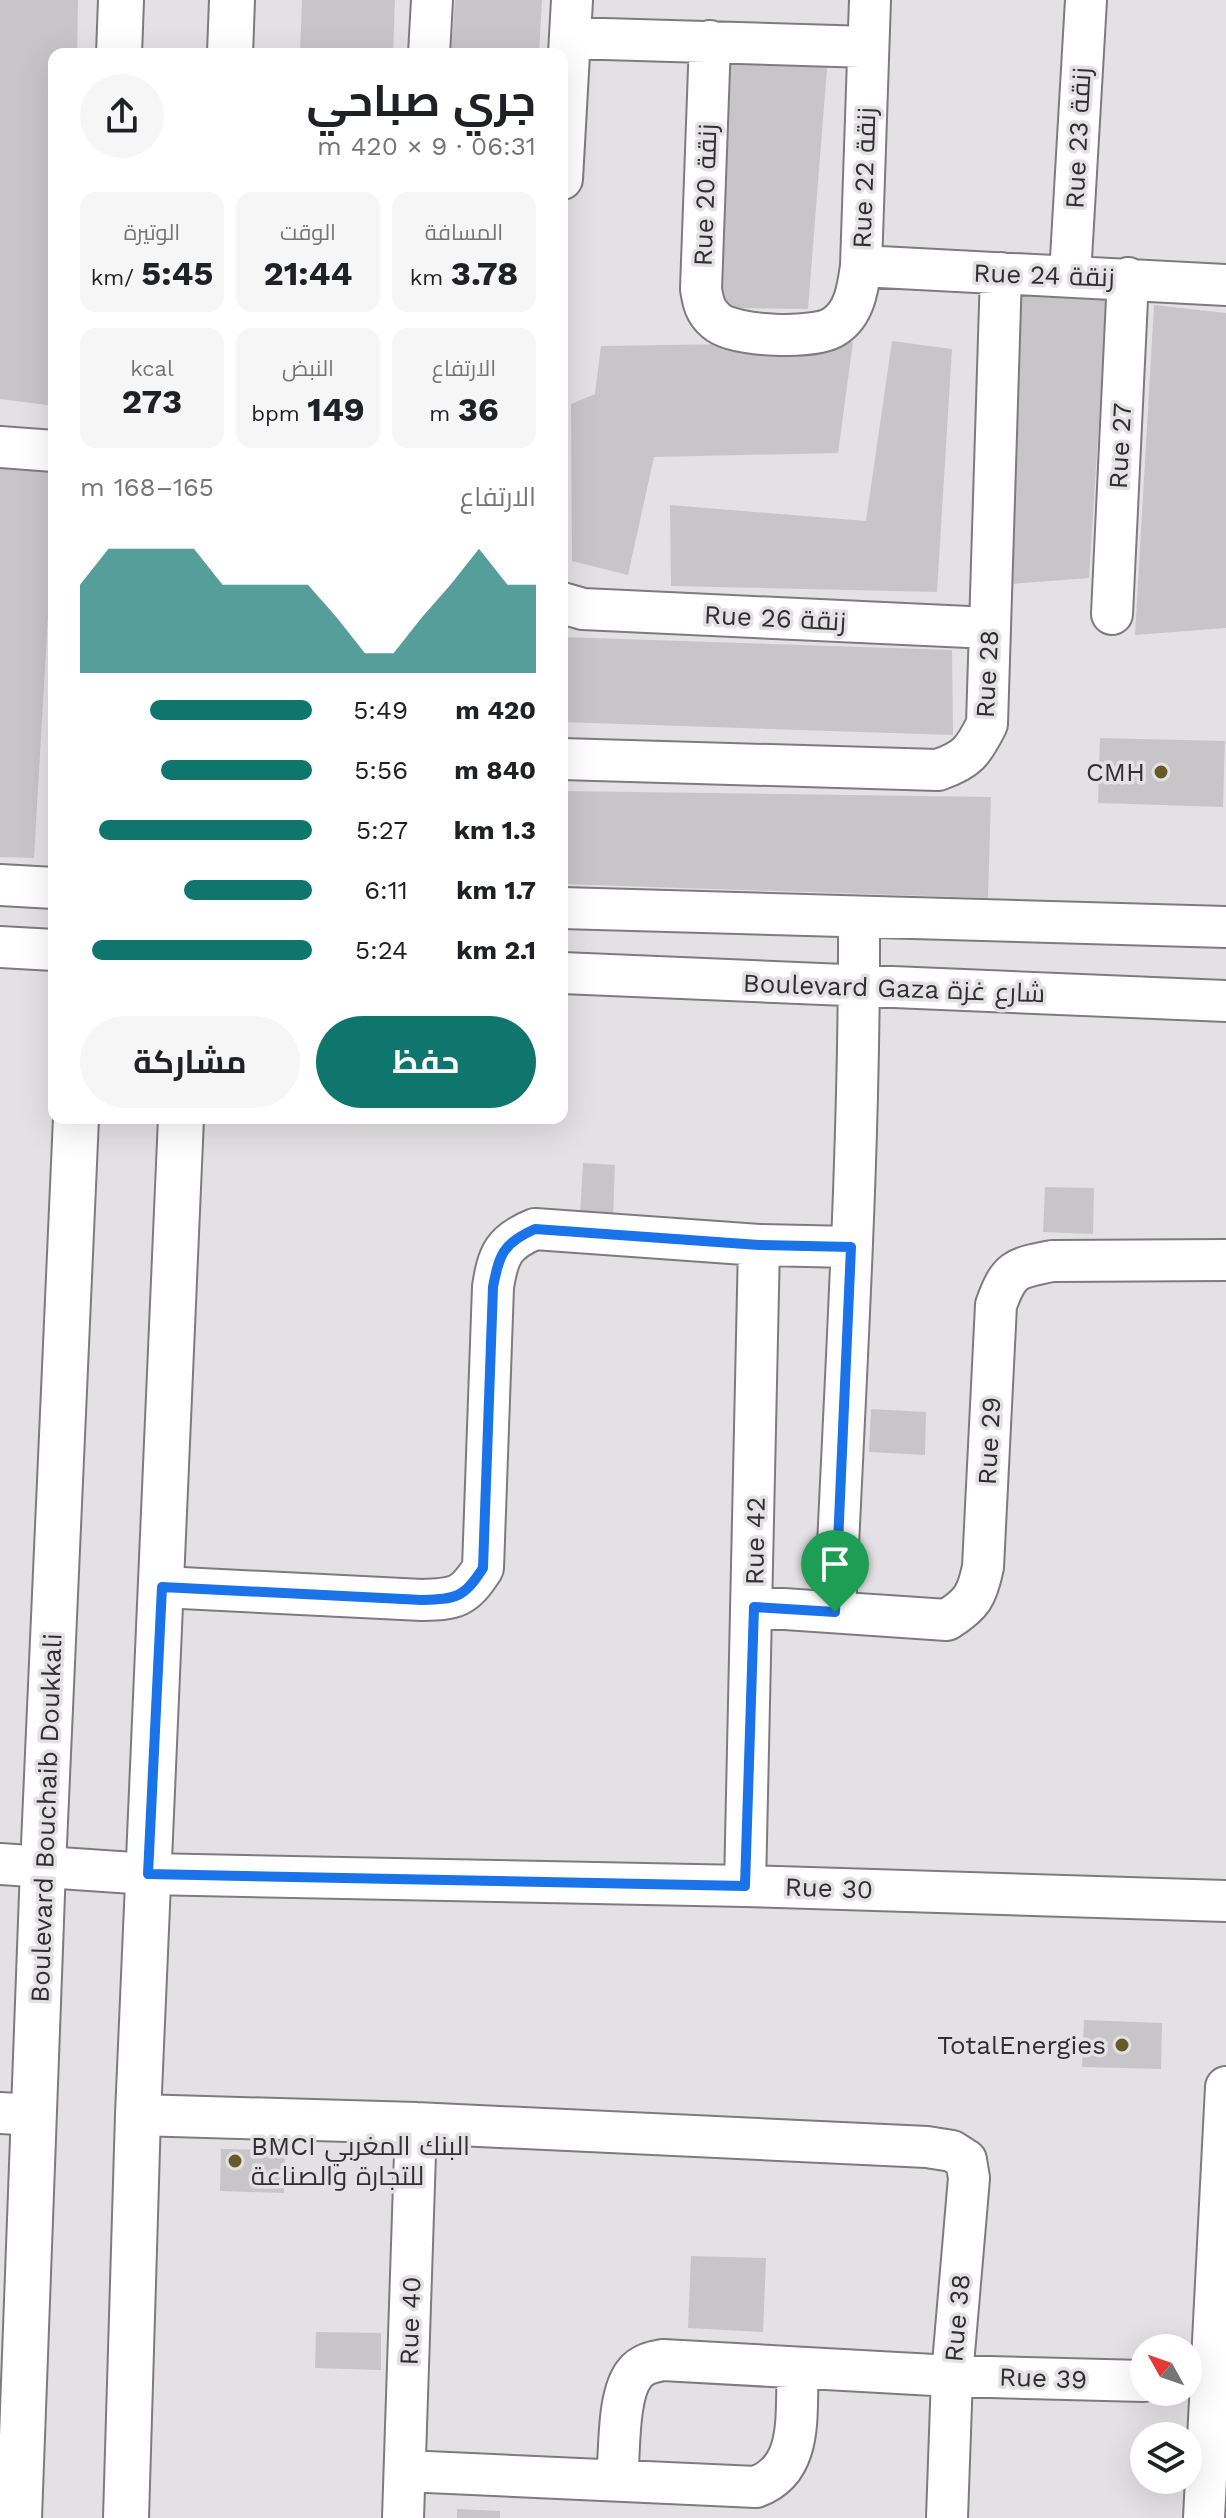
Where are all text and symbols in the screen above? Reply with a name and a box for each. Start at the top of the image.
street label: Rue 23 زنقة [1059,67,1097,209]
button: share [80,74,164,158]
text: جري صباحي [307,75,536,127]
street label: Rue 22 زنقة [847,107,881,249]
street label: Rue 20 زنقة [688,123,722,267]
text: 06:31 · 9 × 420 m [317,131,536,161]
text: الوتيرة [124,220,180,245]
text: الوقت [280,220,336,245]
text: المسافة [425,220,503,245]
text: 5:45 [141,253,213,293]
text: 21:44 [263,253,353,293]
text: 3.78 [451,253,518,293]
street label: Rue 24 زنقة [973,258,1115,292]
text: /km [91,265,141,290]
text: km [410,265,451,290]
text: kcal [130,356,174,381]
text: النبض [282,356,334,381]
text: الارتفاع [432,356,496,381]
text: 273 [122,381,182,421]
text: 149 [307,389,365,429]
text: 36 [458,389,499,429]
text: bpm [251,401,307,426]
text: m [429,401,458,426]
street label: Rue 27 [1103,402,1137,490]
text: 165–168 m [80,472,214,502]
text: الارتفاع [460,482,536,512]
street label: Rue 26 زنقة [703,599,847,637]
street label: Rue 28 [970,629,1004,719]
text: 5:49 [353,695,408,725]
text: 420 m [455,695,536,725]
text: 5:56 [354,755,408,785]
text: 840 m [454,755,536,785]
place label: CMH [1086,757,1145,787]
marker: CMH [1152,763,1170,781]
text: 5:27 [356,815,408,845]
text: 1.3 km [454,815,536,845]
text: 6:11 [364,875,408,905]
text: 1.7 km [456,875,536,905]
text: 5:24 [355,935,408,965]
text: 2.1 km [456,935,536,965]
street label: Boulevard Gaza شارع غزة [742,968,1046,1010]
button: مشاركة [80,1016,300,1108]
button: حفظ [316,1016,536,1108]
street label: Rue 29 [972,1396,1006,1486]
street label: Rue 42 [739,1497,771,1585]
pin [801,1530,869,1612]
icon: arrive [813,1542,857,1586]
street label: Boulevard Bouchaib Doukkali [25,1633,67,2003]
street label: Rue 30 [784,1871,874,1905]
place label: TotalEnergies [937,2030,1106,2060]
marker: TotalEnergies [1113,2036,1131,2054]
place label: BMCI البنك المغربي للتجارة والصناعة [251,2131,470,2191]
marker: BMCI البنك المغربي للتجارة والصناعة [226,2152,244,2170]
street label: Rue 38 [938,2273,976,2363]
street label: Rue 40 [393,2276,427,2366]
north arrow [1130,2334,1202,2406]
map controls [1130,2334,1202,2494]
street label: Rue 39 [998,2361,1088,2395]
button: layers [1130,2422,1202,2494]

